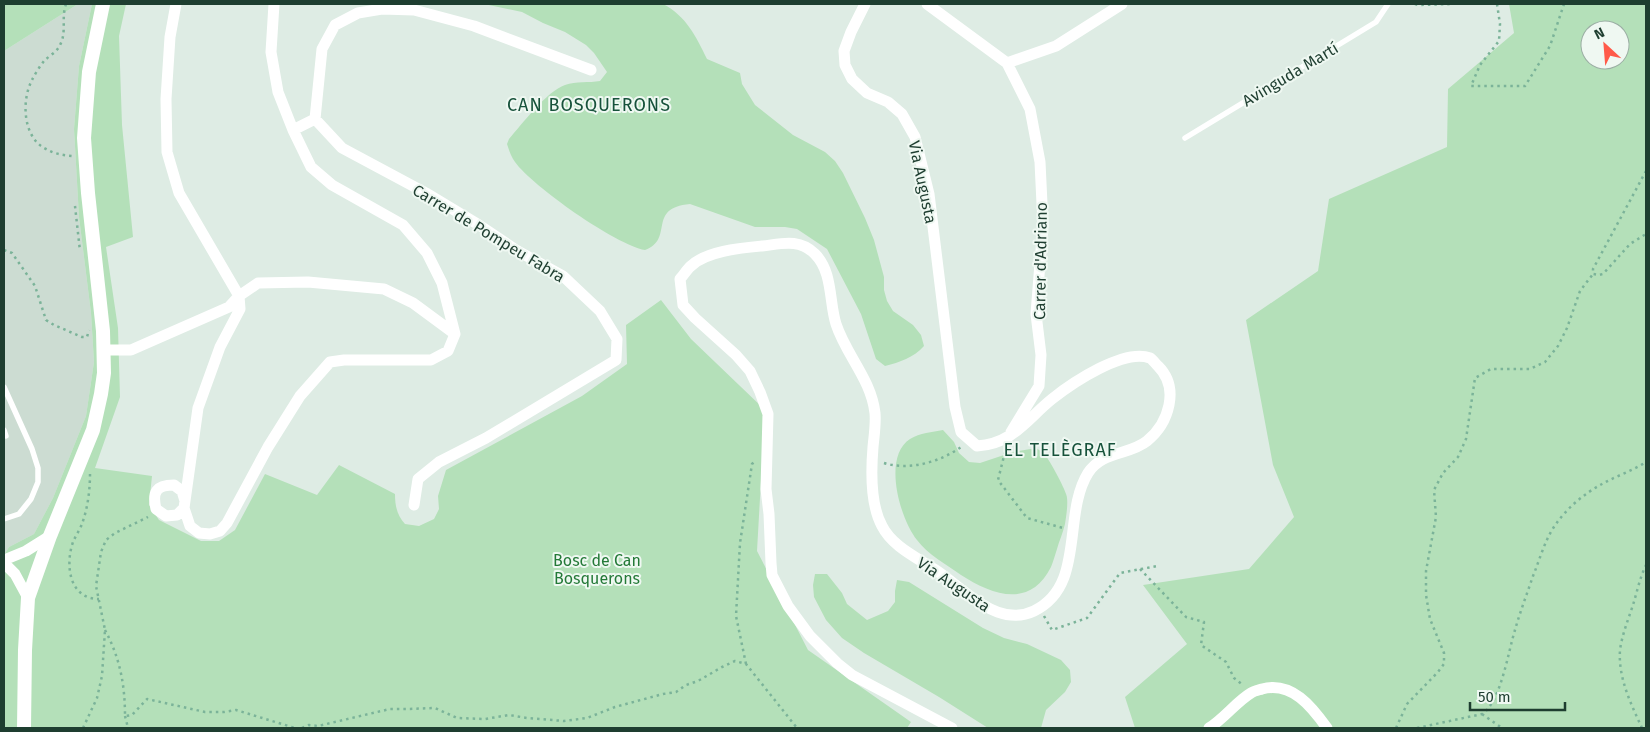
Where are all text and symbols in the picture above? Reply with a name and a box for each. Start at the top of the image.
north arrow [1580,20,1630,70]
text: N [1592,24,1607,43]
street label: Avinguda Martí [1239,38,1342,111]
district label: CAN BOSQUERONS [507,94,671,116]
street label: Via Augusta [904,139,941,225]
street label: Carrer de Pompeu Fabra [409,180,568,286]
street label: Carrer d'Adriano [1030,202,1051,320]
district label: EL TELÈGRAF [1003,438,1117,461]
park label: Bosc de Can Bosquerons [553,551,641,588]
street label: Via Augusta [914,553,994,616]
scale bar [1470,680,1565,712]
text: 50 m [1478,688,1511,706]

